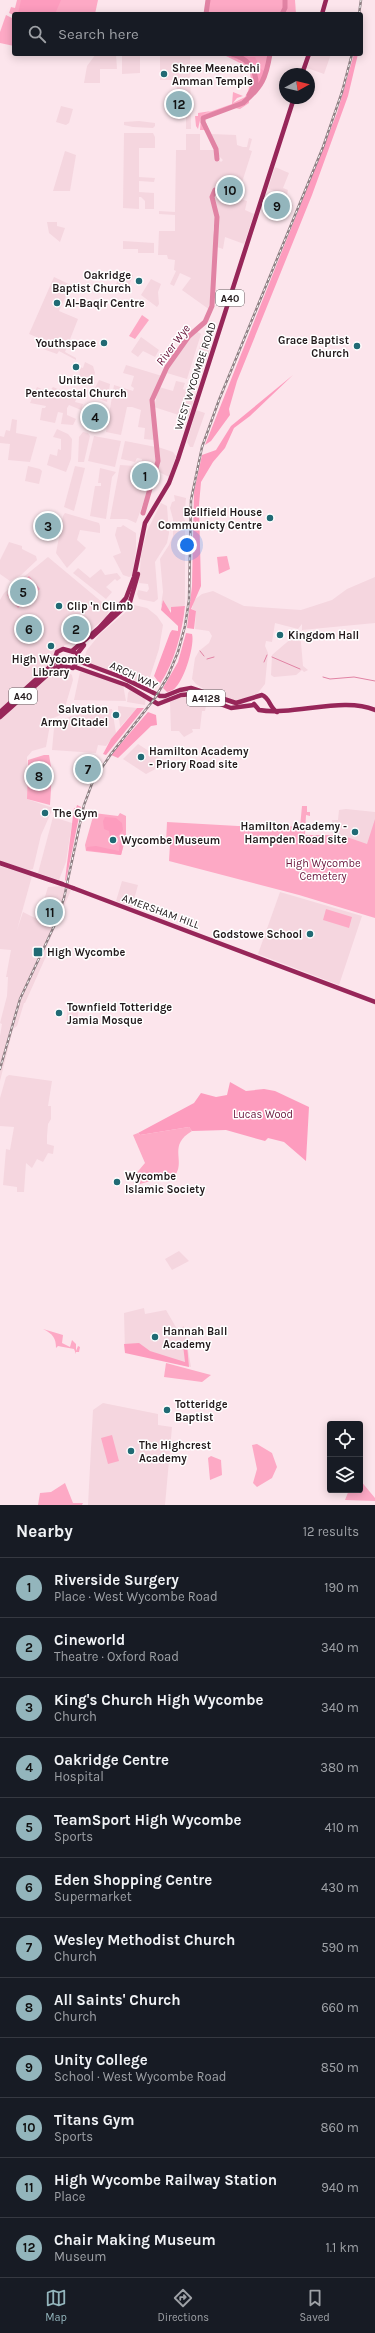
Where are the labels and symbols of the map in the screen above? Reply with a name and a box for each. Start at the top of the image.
place label: Shree Meenatchi Amman Temple [172,62,260,88]
north arrow [279,68,315,104]
marker: Shree Meenatchi Amman Temple [159,69,169,79]
pin: 12 [166,89,192,119]
pin: 10 [217,175,243,205]
pin: 9 [264,191,290,221]
place label: Oakridge Baptist Church [52,269,131,295]
marker: Oakridge Baptist Church [134,276,144,286]
road number: A40 [216,290,244,306]
place label: Al-Baqir Centre [65,297,145,310]
marker: Al-Baqir Centre [52,298,62,308]
water label: River Wye [153,321,193,368]
street label: WEST WYCOMBE ROAD [172,321,219,432]
place label: Grace Baptist Church [278,334,350,360]
place label: Youthspace [36,337,96,350]
marker: Youthspace [99,338,109,348]
marker: Grace Baptist Church [352,341,362,351]
marker: United Pentecostal Church [71,362,81,372]
place label: United Pentecostal Church [25,374,127,400]
pin: 4 [82,402,108,432]
pin: 1 [132,461,158,491]
place label: Bellfield House Communicty Centre [158,506,262,532]
pin: 3 [35,511,61,541]
marker: Bellfield House Communicty Centre [265,513,275,523]
your location [177,535,197,555]
pin: 5 [10,577,36,607]
place label: Clip 'n Climb [67,600,133,613]
marker: Clip 'n Climb [54,601,64,611]
pin: 6 [16,614,42,644]
pin: 2 [63,614,89,644]
place label: Kingdom Hall [288,629,359,642]
marker: Kingdom Hall [275,630,285,640]
marker: High Wycombe Library [46,641,56,651]
place label: High Wycombe Library [12,653,90,679]
street label: ARCH WAY [108,659,160,692]
road number: A40 [9,688,37,704]
road number: A4128 [187,690,225,706]
place label: Salvation Army Citadel [41,703,108,729]
marker: Salvation Army Citadel [111,710,121,720]
place label: Hamilton Academy - Priory Road site [149,745,249,771]
marker: Hamilton Academy - Priory Road site [136,752,146,762]
pin: 7 [75,754,101,784]
pin: 8 [26,761,52,791]
place label: The Gym [53,807,98,820]
marker: The Gym [40,808,50,818]
place label: Hamilton Academy - Hampden Road site [241,820,347,846]
marker: Hamilton Academy - Hampden Road site [350,827,360,837]
place label: Wycombe Museum [121,834,220,847]
marker: Wycombe Museum [108,835,118,845]
park label: High Wycombe Cemetery [285,857,361,883]
street label: AMERSHAM HILL [120,891,202,932]
pin: 11 [37,897,63,927]
place label: Godstowe School [213,928,302,941]
marker: Godstowe School [305,929,315,939]
marker: High Wycombe [32,946,44,958]
place label: High Wycombe [47,946,126,959]
place label: Townfield Totteridge Jamia Mosque [67,1001,172,1027]
marker: Townfield Totteridge Jamia Mosque [54,1008,64,1018]
park label: Lucas Wood [233,1108,293,1121]
place label: Wycombe Islamic Society [125,1170,205,1196]
marker: Wycombe Islamic Society [112,1177,122,1187]
place label: Hannah Ball Academy [163,1325,227,1351]
marker: Hannah Ball Academy [150,1332,160,1342]
place label: Totteridge Baptist [175,1398,228,1424]
marker: Totteridge Baptist [162,1405,172,1415]
place label: The Highcrest Academy [139,1439,212,1465]
marker: The Highcrest Academy [126,1446,136,1456]

